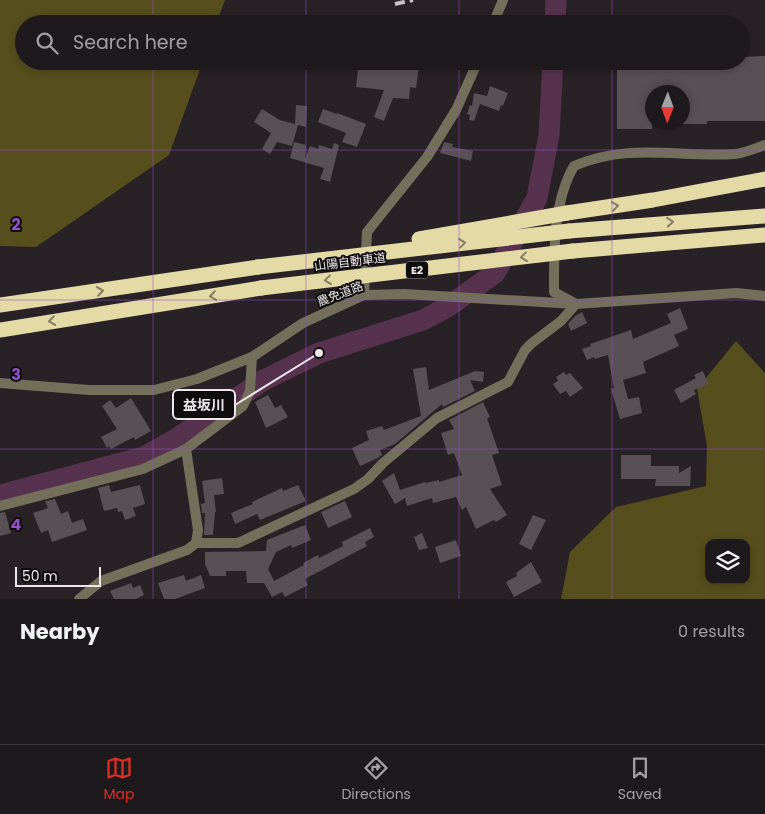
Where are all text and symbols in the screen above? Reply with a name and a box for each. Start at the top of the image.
search box [15,15,750,70]
icon: search [33,29,61,57]
text: Search here [73,29,187,56]
north arrow [645,85,690,130]
one-way arrow [610,201,619,211]
text: 2 [11,213,21,236]
one-way arrow [666,217,674,228]
one-way arrow [459,238,467,249]
street label: 山陽自動車道 [313,249,387,274]
one-way arrow [520,251,528,262]
road number: E2 [406,262,428,278]
one-way arrow [324,274,332,285]
street label: 農免道路 [314,277,365,310]
one-way arrow [96,286,104,296]
one-way arrow [208,290,217,300]
one-way arrow [48,316,56,326]
text: 3 [11,363,21,386]
callout: 益坂川 [173,390,235,419]
text: 益坂川 [183,395,225,415]
text: 4 [11,513,22,536]
map controls [705,539,750,584]
button: layers [705,539,750,584]
scale bar [15,564,101,587]
text: 50 m [22,566,58,586]
text: Nearby [20,617,100,646]
text: 0 results [678,620,745,643]
tab: Map [103,754,134,805]
tab: Directions [341,754,411,805]
tab: Saved [618,754,662,805]

